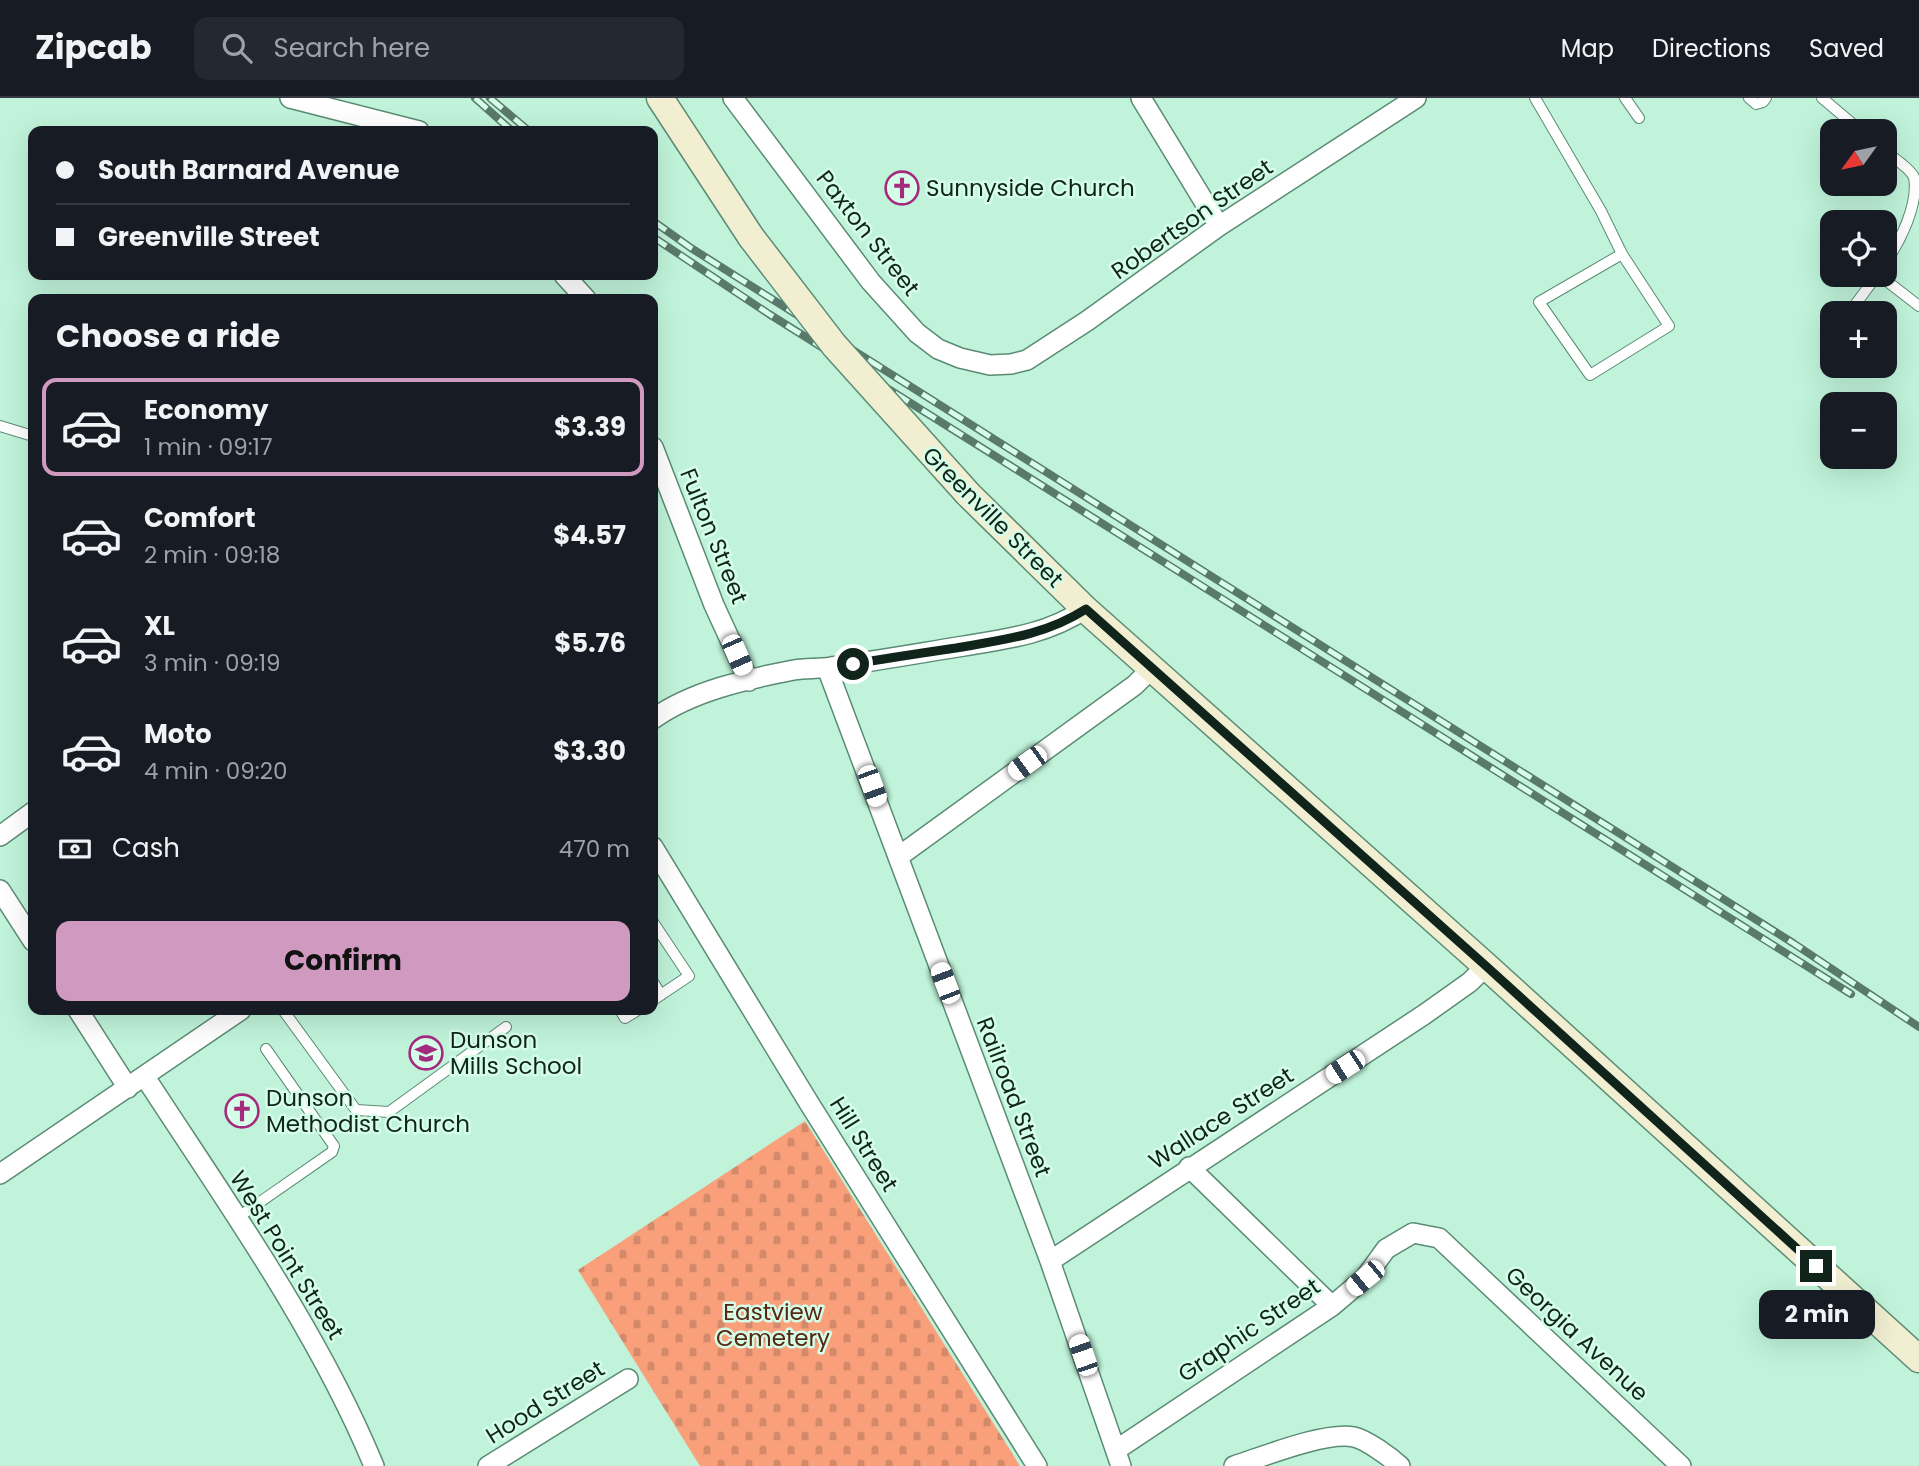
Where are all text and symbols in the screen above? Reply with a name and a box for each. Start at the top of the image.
search box [194,17,684,80]
text: Zipcab [35,24,152,71]
icon: search [218,29,256,67]
text: Search here [274,30,430,66]
text: Map [1561,32,1614,65]
text: Directions [1652,32,1771,65]
text: Saved [1809,32,1884,65]
north arrow [1820,119,1897,196]
map controls [1820,119,1897,469]
street label: Robertson Street [1105,151,1279,287]
text: South Barnard Avenue [98,152,400,188]
street label: Paxton Street [809,164,927,302]
church icon: Sunnyside Church [883,169,921,207]
place label: Sunnyside Church [926,172,1135,204]
button: locate [1820,210,1897,287]
text: Greenville Street [98,219,320,255]
button: + [1820,301,1897,378]
text: Choose a ride [56,313,280,358]
text: Economy [144,392,268,428]
button: − [1820,392,1897,469]
icon: car [60,396,123,459]
text: $3.39 [554,409,626,445]
text: 1 min · 09:17 [144,431,272,463]
street label: Greenville Street [915,439,1071,595]
street label: Fulton Street [672,464,756,608]
text: Comfort [144,500,256,536]
icon: car [60,504,123,567]
text: $4.57 [553,517,626,553]
text: 2 min · 09:18 [144,539,280,571]
text: XL [144,608,175,644]
icon: car [60,612,123,675]
text: $5.76 [554,625,626,661]
car [719,632,756,678]
text: 3 min · 09:19 [144,647,281,679]
route start [837,648,869,680]
text: Moto [144,716,212,752]
icon: car [60,720,123,783]
text: $3.30 [553,733,626,769]
car [1004,742,1051,784]
text: 4 min · 09:20 [144,755,287,787]
car [855,763,890,809]
icon: cash [56,830,94,868]
text: Cash [112,830,180,866]
text: 470 m [559,833,630,865]
button: Confirm [56,921,630,1001]
car [928,960,963,1006]
street label: Railroad Street [969,1013,1059,1181]
place label: Dunson Mills School [450,1024,582,1082]
school or university icon: Dunson Mills School [407,1034,445,1072]
car [1322,1047,1369,1087]
street label: Wallace Street [1142,1059,1300,1177]
place label: Dunson Methodist Church [266,1082,470,1140]
street label: Hill Street [822,1090,906,1198]
church icon: Dunson Methodist Church [223,1092,261,1130]
street label: West Point Street [222,1164,352,1346]
route end [1800,1250,1832,1282]
car [1343,1256,1388,1300]
street label: Georgia Avenue [1499,1259,1655,1409]
street label: Graphic Street [1171,1270,1327,1390]
callout: 2 min [1758,1290,1874,1340]
park label: Eastview Cemetery [716,1296,830,1354]
text: 2 min [1785,1298,1849,1330]
car [1067,1332,1100,1378]
street label: Hood Street [480,1353,610,1451]

